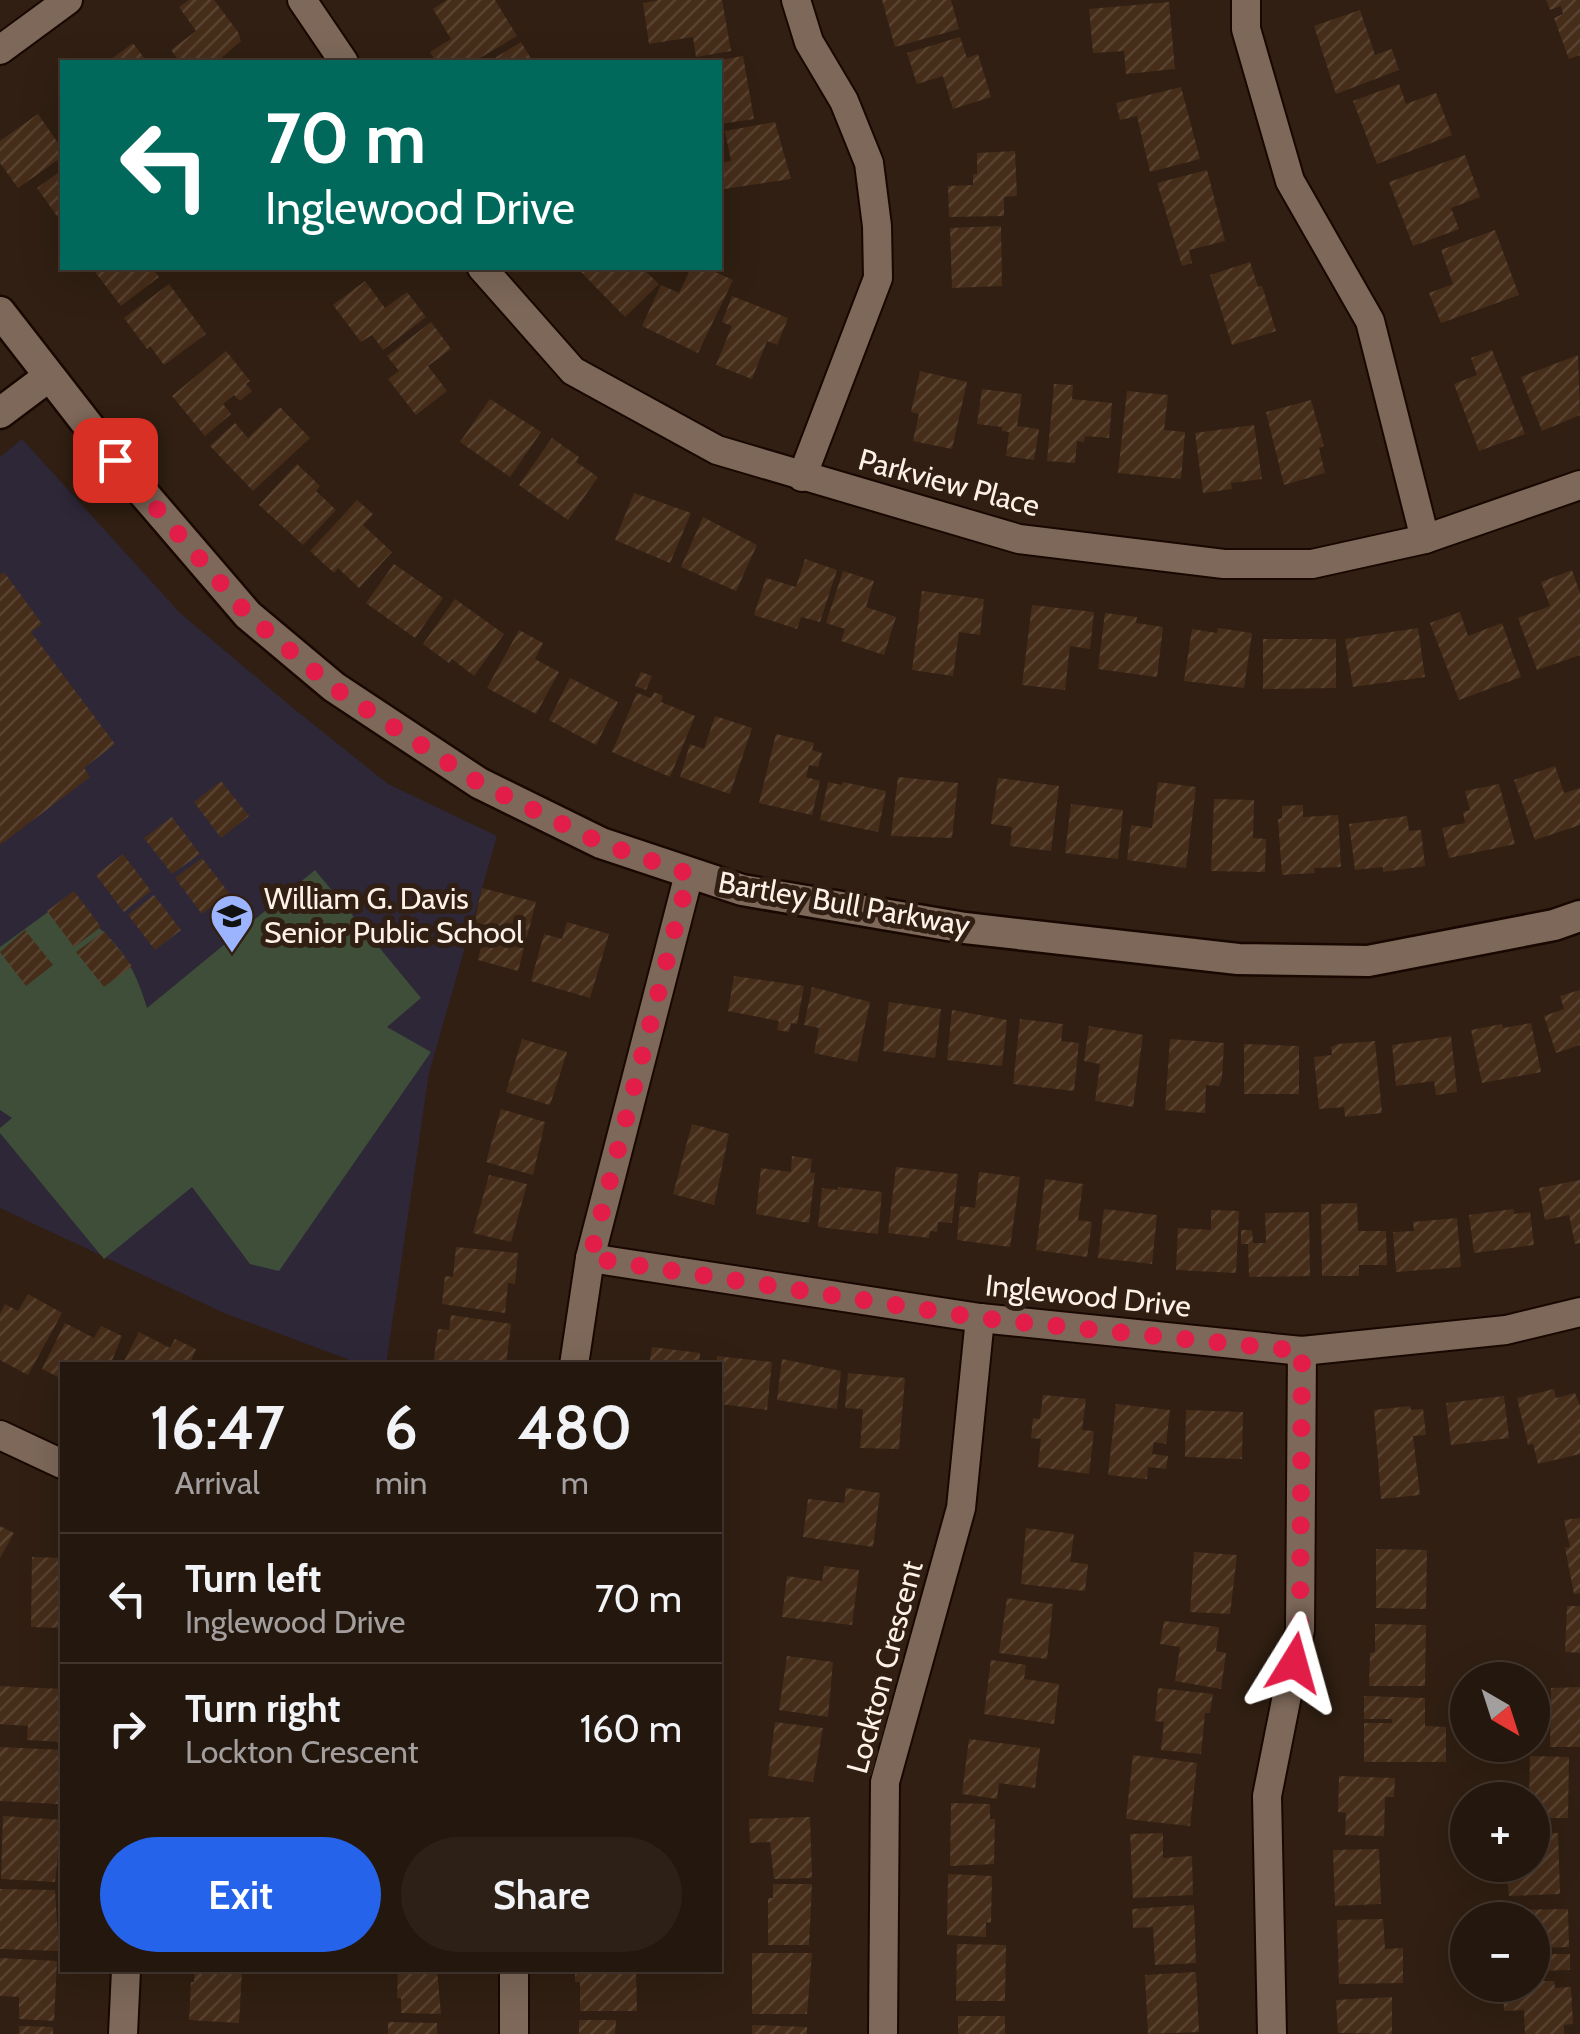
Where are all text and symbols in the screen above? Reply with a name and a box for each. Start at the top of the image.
text: 70 m [265,95,426,181]
icon: left [100,100,230,230]
text: Inglewood Drive [265,181,575,235]
pin [73,418,158,503]
icon: arrive [88,433,143,488]
street label: Parkview Place [854,441,1044,524]
street label: Bartley Bull Parkway [715,863,973,944]
place label: William G. Davis Senior Public School [264,880,523,951]
school or university icon: William G. Davis Senior Public School [209,893,255,954]
street label: Inglewood Drive [983,1266,1193,1325]
text: 16:47 [150,1391,285,1464]
text: 6 [384,1391,418,1464]
text: 480 [517,1391,632,1464]
text: Arrival [175,1463,260,1502]
text: min [375,1463,427,1502]
text: m [561,1463,589,1502]
text: Turn left [185,1555,321,1602]
street label: Lockton Crescent [838,1556,931,1777]
icon: left [100,1571,155,1626]
text: 70 m [595,1575,682,1622]
text: Inglewood Drive [185,1602,405,1641]
position arrow [1242,1611,1346,1715]
north arrow [1450,1662,1550,1762]
map controls [1450,1662,1550,2002]
text: Turn right [185,1685,341,1732]
icon: right [100,1701,155,1756]
text: 160 m [580,1705,682,1752]
text: Lockton Crescent [185,1732,418,1771]
button: + [1450,1782,1550,1882]
button: Exit [100,1837,381,1952]
button: Share [401,1837,682,1952]
button: − [1450,1902,1550,2002]

